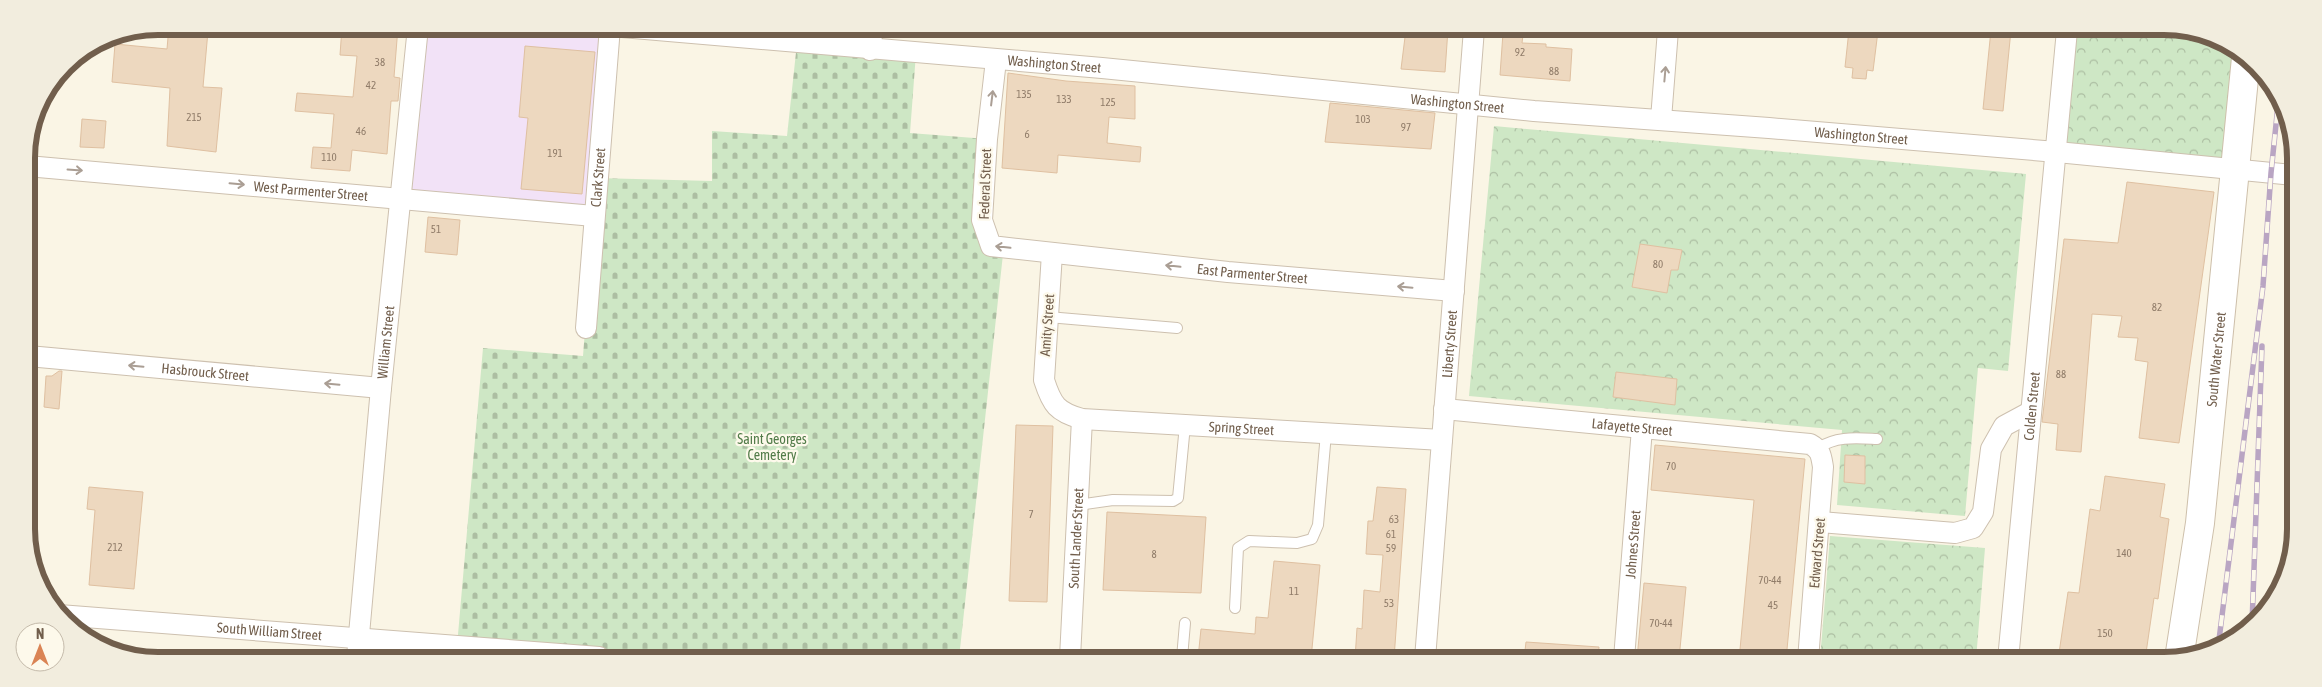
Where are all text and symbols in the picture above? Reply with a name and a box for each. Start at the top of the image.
house number: 92 [1515,46,1525,58]
street label: Washington Street [1007,52,1102,76]
house number: 38 [375,56,385,68]
house number: 88 [1549,65,1559,77]
one-way arrow [1660,67,1669,83]
house number: 42 [366,79,376,91]
house number: 135 [1016,88,1032,100]
one-way arrow [987,90,997,106]
street label: Washington Street [1410,91,1505,116]
house number: 133 [1056,93,1072,105]
house number: 125 [1100,96,1116,108]
house number: 215 [186,111,202,123]
house number: 103 [1355,113,1371,125]
house number: 97 [1401,121,1411,133]
street label: Washington Street [1814,124,1909,148]
house number: 46 [356,125,366,137]
house number: 6 [1024,128,1030,140]
house number: 191 [547,147,563,159]
street label: Clark Street [588,147,608,208]
street label: Federal Street [976,148,994,220]
house number: 110 [321,151,337,163]
one-way arrow [67,165,83,174]
street label: West Parmenter Street [253,178,369,204]
one-way arrow [229,179,245,188]
house number: 51 [431,223,441,235]
one-way arrow [996,242,1012,252]
house number: 80 [1653,258,1663,270]
one-way arrow [1166,261,1182,271]
street label: East Parmenter Street [1196,261,1308,287]
one-way arrow [1397,282,1413,292]
street label: Amity Street [1037,293,1057,357]
house number: 82 [2152,301,2162,313]
street label: William Street [374,305,397,380]
street label: Liberty Street [1439,309,1460,379]
street label: South Water Street [2204,311,2229,408]
street label: Hasbrouck Street [161,360,250,384]
one-way arrow [128,361,144,370]
house number: 88 [2056,368,2066,380]
street label: Colden Street [2021,371,2043,441]
one-way arrow [325,379,341,388]
street label: Lafayette Street [1591,415,1673,439]
street label: Spring Street [1208,418,1275,438]
park label: Saint Georges Cemetery [737,431,807,463]
house number: 70 [1666,460,1676,472]
street label: South Lander Street [1066,488,1087,589]
house number: 7 [1028,508,1034,520]
street label: Johnes Street [1622,509,1644,579]
house number: 63 [1389,513,1399,525]
street label: Edward Street [1806,517,1828,589]
house number: 61 [1386,528,1396,540]
house number: 212 [107,541,123,553]
house number: 59 [1386,542,1396,554]
house number: 140 [2116,547,2132,559]
house number: 8 [1151,548,1157,560]
house number: 70-44 [1758,574,1782,586]
house number: 11 [1289,585,1299,597]
house number: 53 [1384,597,1394,609]
house number: 45 [1768,599,1778,611]
house number: 70-44 [1649,617,1673,629]
street label: South William Street [216,619,323,643]
north arrow [15,622,65,672]
text: N [36,626,44,642]
house number: 150 [2097,627,2113,639]

